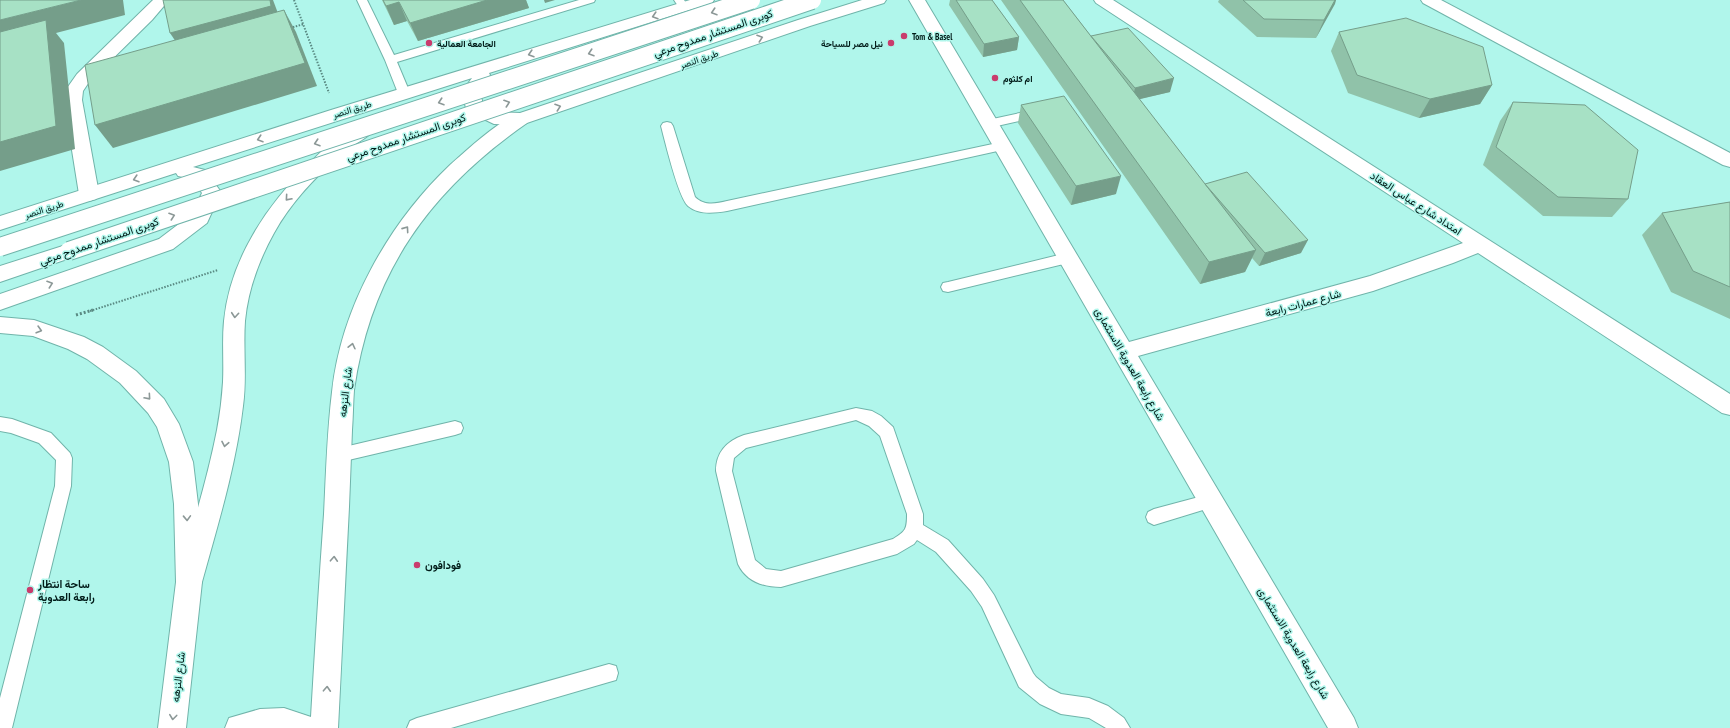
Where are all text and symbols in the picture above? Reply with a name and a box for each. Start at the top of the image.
street label: كوبرى المستشار ممدوح مرعي [651,6,776,63]
one-way arrow [711,7,718,16]
one-way arrow [652,11,659,20]
marker: Tom & Basel [899,31,909,41]
place label: Tom & Basel [912,31,953,42]
one-way arrow [757,34,764,43]
marker: الجامعة العمالية [424,38,434,48]
place label: الجامعة العمالية [437,38,496,50]
place label: نيل مصر للسياحة [821,38,883,50]
marker: نيل مصر للسياحة [886,38,896,48]
street label: طريق النصر [677,47,720,72]
one-way arrow [587,48,594,57]
one-way arrow [527,49,534,58]
marker: ام كلثوم [990,73,1000,83]
place label: ام كلثوم [1003,73,1032,85]
one-way arrow [437,97,444,106]
street label: طريق النصر [330,98,373,121]
one-way arrow [504,99,511,108]
one-way arrow [554,103,561,112]
street label: كوبرى المستشار ممدوح مرعي [344,110,469,167]
one-way arrow [256,134,263,143]
one-way arrow [314,138,321,146]
street label: امتداد شارع عباس العقاد [1367,168,1464,239]
one-way arrow [133,174,140,183]
one-way arrow [285,194,292,201]
street label: طريق النصر [22,198,65,222]
one-way arrow [168,212,175,221]
street label: كوبرى المستشار ممدوح مرعي [37,214,162,271]
one-way arrow [401,226,409,233]
one-way arrow [46,281,53,289]
street label: شارع عمارات رابعة [1264,286,1343,321]
street label: شارع رابعة العدوية الاستثمارى [1091,305,1168,424]
one-way arrow [231,312,240,318]
one-way arrow [35,325,42,334]
one-way arrow [348,343,356,350]
street label: شارع النزهه [335,366,356,418]
one-way arrow [143,392,150,400]
one-way arrow [221,441,230,447]
one-way arrow [183,515,191,521]
one-way arrow [329,556,338,562]
place label: فودافون [425,558,461,572]
marker: فودافون [412,560,422,570]
place label: ساحة انتظار رابعة العدوية [37,577,95,604]
street label: شارع رابعة العدوية الاستثمارى [1254,584,1333,702]
marker: ساحة انتظار رابعة العدوية [25,585,35,595]
street label: شارع النزهه [168,651,189,703]
one-way arrow [322,686,331,692]
one-way arrow [169,714,178,720]

